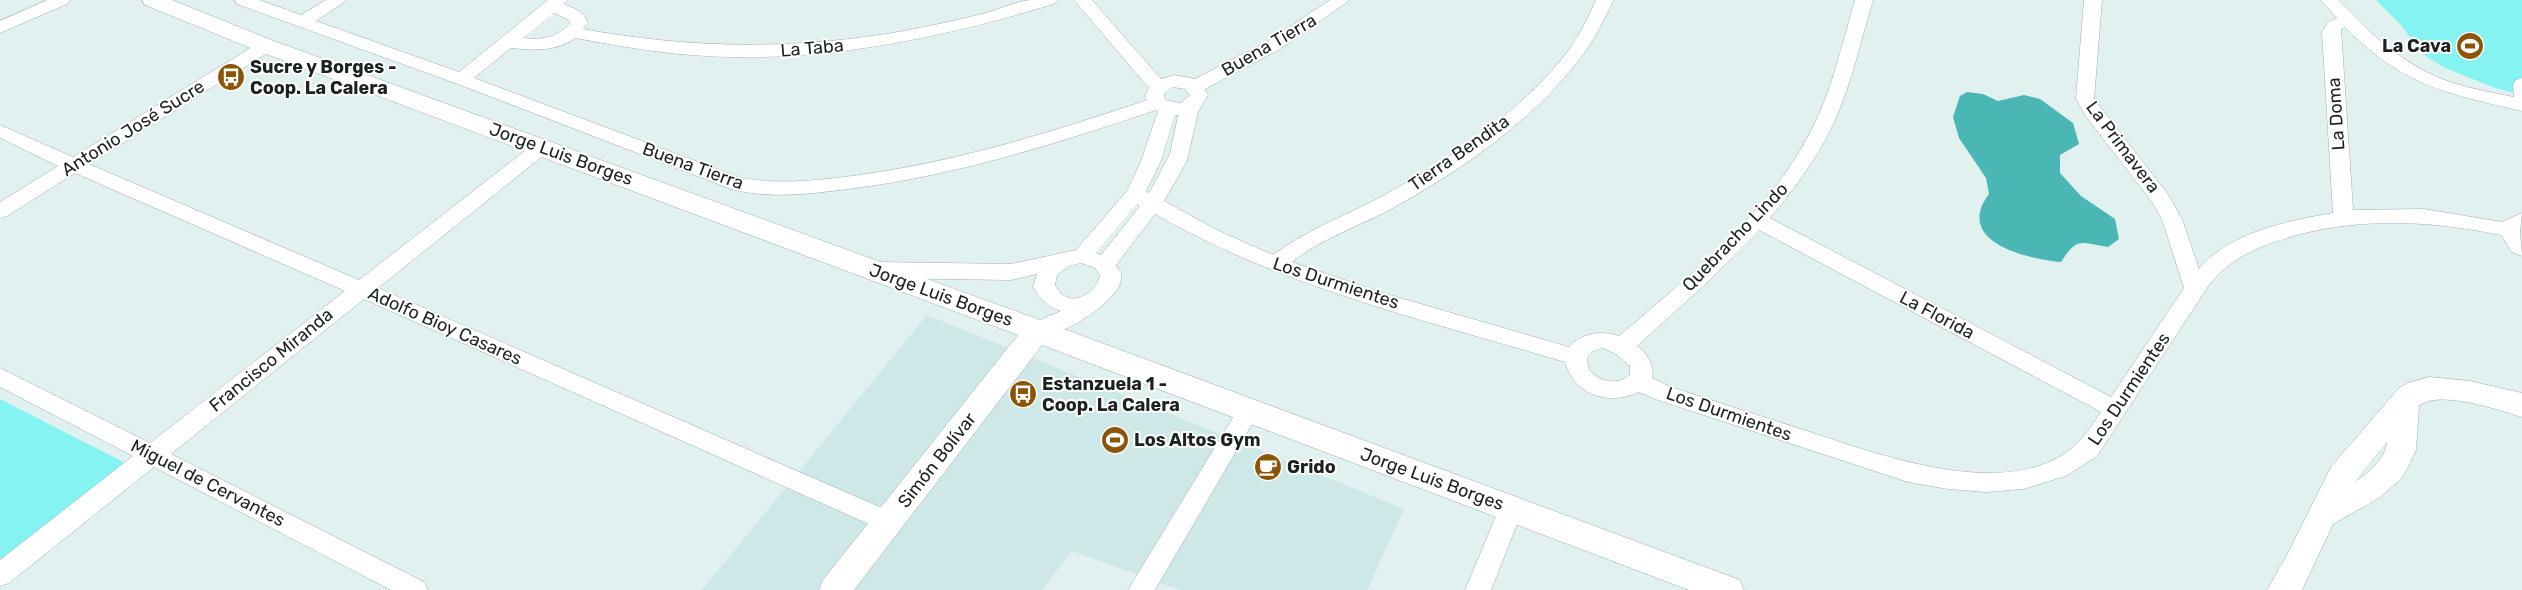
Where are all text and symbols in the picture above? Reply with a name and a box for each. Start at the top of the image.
street label: Buena Tierra [1218,9,1320,81]
sports icon: La Cava [2455,31,2485,61]
street label: La Taba [779,34,845,62]
place label: La Cava [2382,35,2451,57]
place label: Sucre y Borges - Coop. La Calera [250,56,397,99]
bus stop icon: Sucre y Borges - Coop. La Calera [216,62,246,92]
street label: Antonio José Sucre [57,75,209,181]
street label: La Doma [2322,77,2350,151]
street label: La Primavera [2081,97,2165,197]
street label: Tierra Bendita [1404,110,1514,196]
street label: Jorge Luis Borges [486,118,636,190]
street label: Buena Tierra [639,138,747,194]
street label: Quebracho Lindo [1678,178,1792,296]
street label: Los Durmientes [1270,252,1402,314]
street label: Jorge Luis Borges [866,259,1016,331]
street label: Adolfo Bioy Casares [365,282,525,370]
street label: La Florida [1896,286,1978,344]
street label: Francisco Miranda [205,303,337,417]
street label: Los Durmientes [2083,328,2175,450]
place label: Estanzuela 1 - Coop. La Calera [1042,373,1180,416]
bus stop icon: Estanzuela 1 - Coop. La Calera [1008,379,1038,409]
street label: Los Durmientes [1663,382,1795,446]
street label: Simón Bolívar [893,408,981,512]
sports icon: Los Altos Gym [1100,425,1130,455]
place label: Los Altos Gym [1134,429,1260,451]
street label: Miguel de Cervantes [127,435,289,531]
street label: Jorge Luis Borges [1357,443,1507,515]
cafe icon: Grido [1253,452,1283,482]
place label: Grido [1287,456,1336,478]

